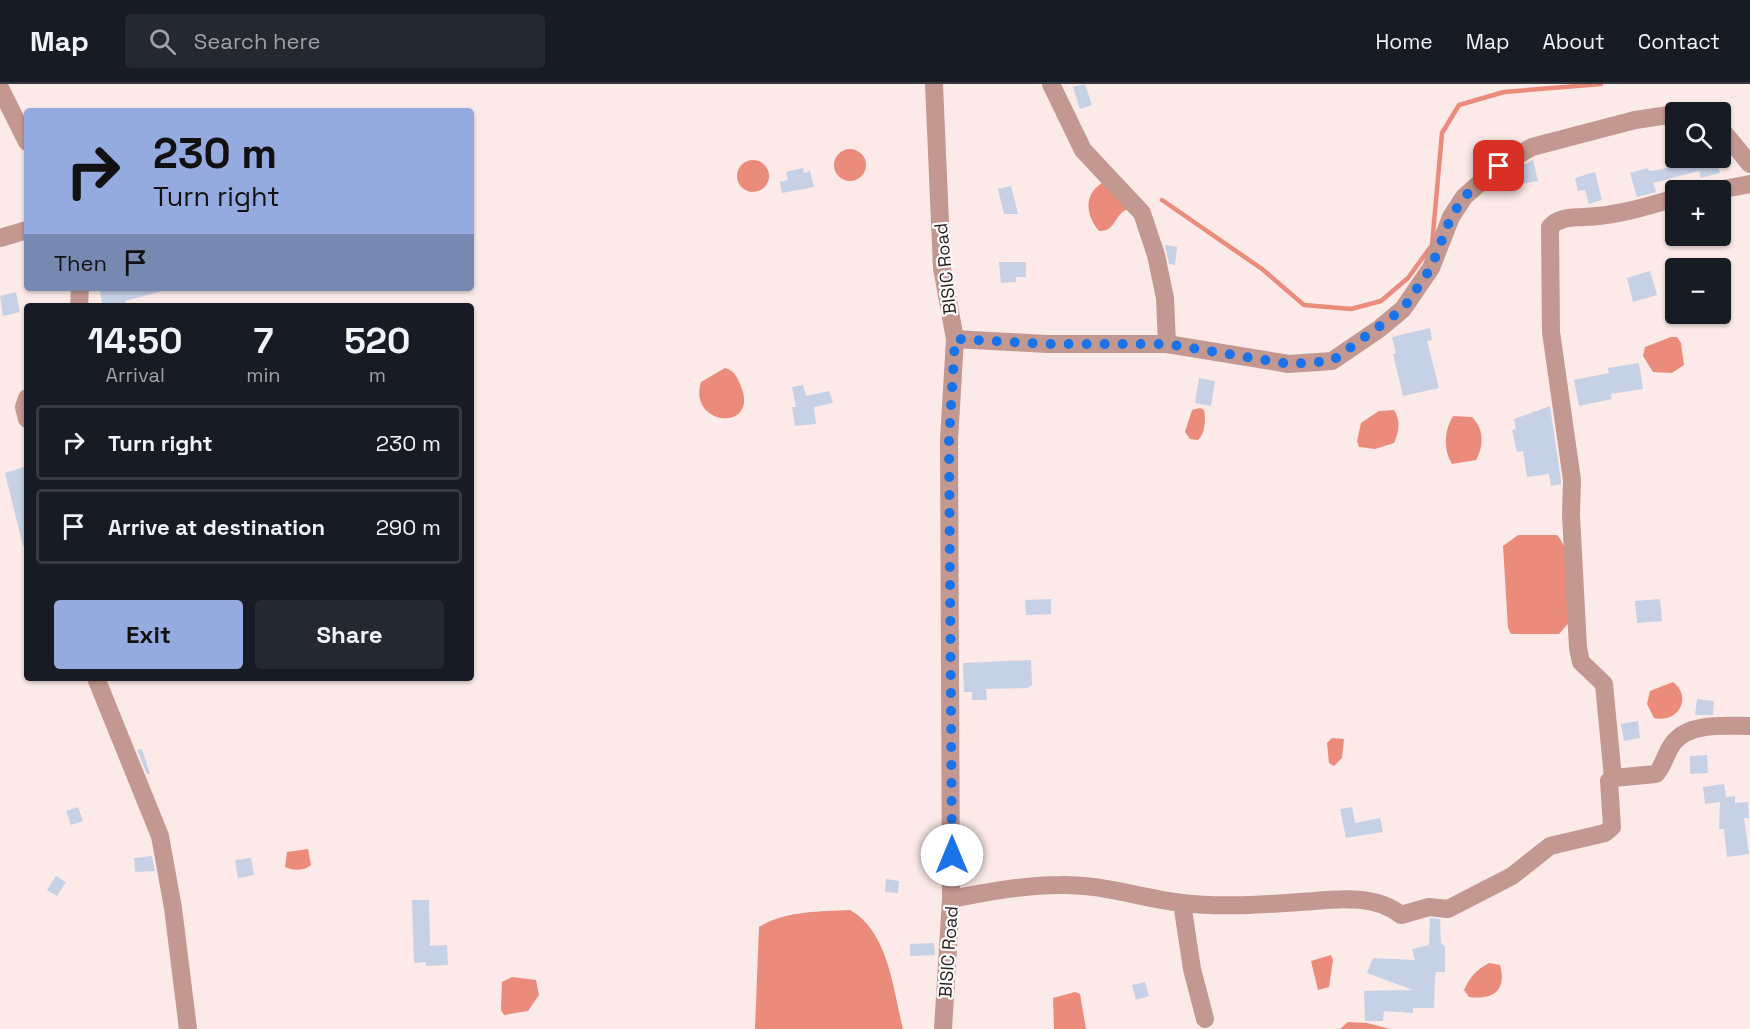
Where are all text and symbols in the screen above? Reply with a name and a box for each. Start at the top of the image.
search box [125,14,545,68]
text: Map [30,23,89,59]
icon: search [146,25,179,58]
text: Search here [194,27,321,55]
text: Home [1375,28,1433,55]
text: Map [1466,28,1510,55]
text: About [1543,28,1605,55]
text: Contact [1638,28,1720,55]
map controls [1665,102,1731,324]
button: search [1665,102,1731,168]
text: 230 m [153,127,277,180]
icon: right [54,132,132,210]
pin [1473,140,1524,191]
icon: arrive [1482,149,1515,182]
text: Turn right [153,179,280,214]
button: + [1665,180,1731,246]
street label: BISIC Road [929,222,961,316]
icon: arrive [119,246,152,279]
text: Then [54,249,107,277]
button: − [1665,258,1731,324]
text: 14:50 [88,318,183,364]
text: 7 [253,318,273,364]
text: 520 [344,318,410,364]
text: Arrival [105,362,165,388]
text: min [246,362,281,388]
text: m [369,362,386,388]
icon: right [57,426,90,459]
text: Turn right [108,429,213,457]
text: 230 m [376,429,441,457]
icon: arrive [57,510,90,543]
text: Arrive at destination [108,513,325,541]
text: 290 m [376,513,441,541]
button: Exit [54,600,243,669]
button: Share [255,600,444,669]
position arrow [920,823,984,887]
street label: BISIC Road [933,905,963,999]

